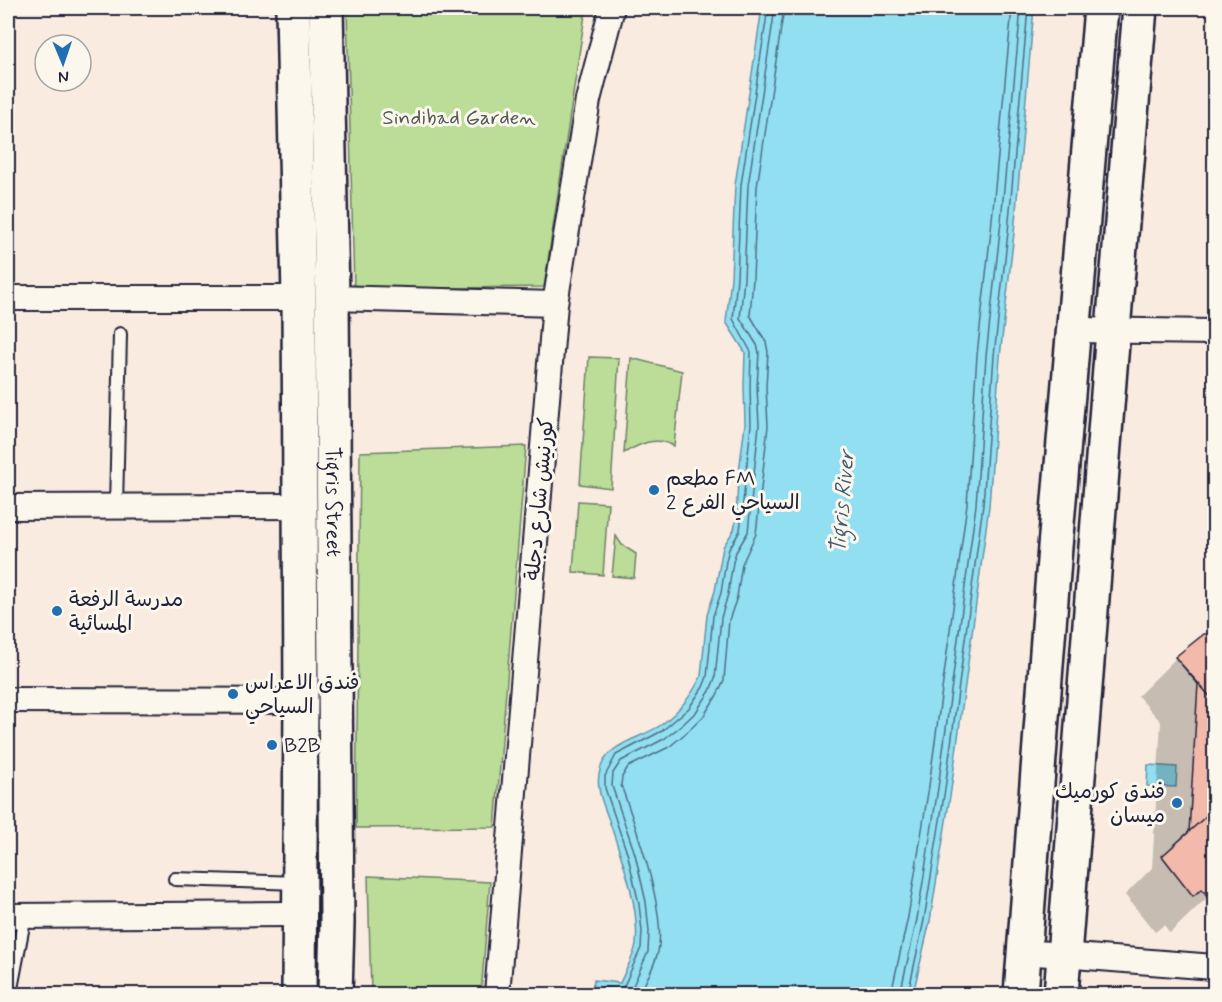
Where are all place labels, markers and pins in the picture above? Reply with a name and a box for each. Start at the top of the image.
place label: مطعم FM السياحي الفرع 2 [666,465,800,521]
marker: مطعم FM السياحي الفرع 2 [647,483,661,497]
place label: مدرسة الرفعة المسائية [69,586,183,638]
marker: مدرسة الرفعة المسائية [50,604,64,618]
place label: فندق الاعراس السياحي [245,669,359,725]
marker: فندق الاعراس السياحي [226,687,240,701]
place label: B2B [284,732,321,760]
marker: B2B [265,738,279,752]
place label: فندق كورميك ميسان [1055,778,1165,830]
marker: فندق كورميك ميسان [1170,796,1184,810]

